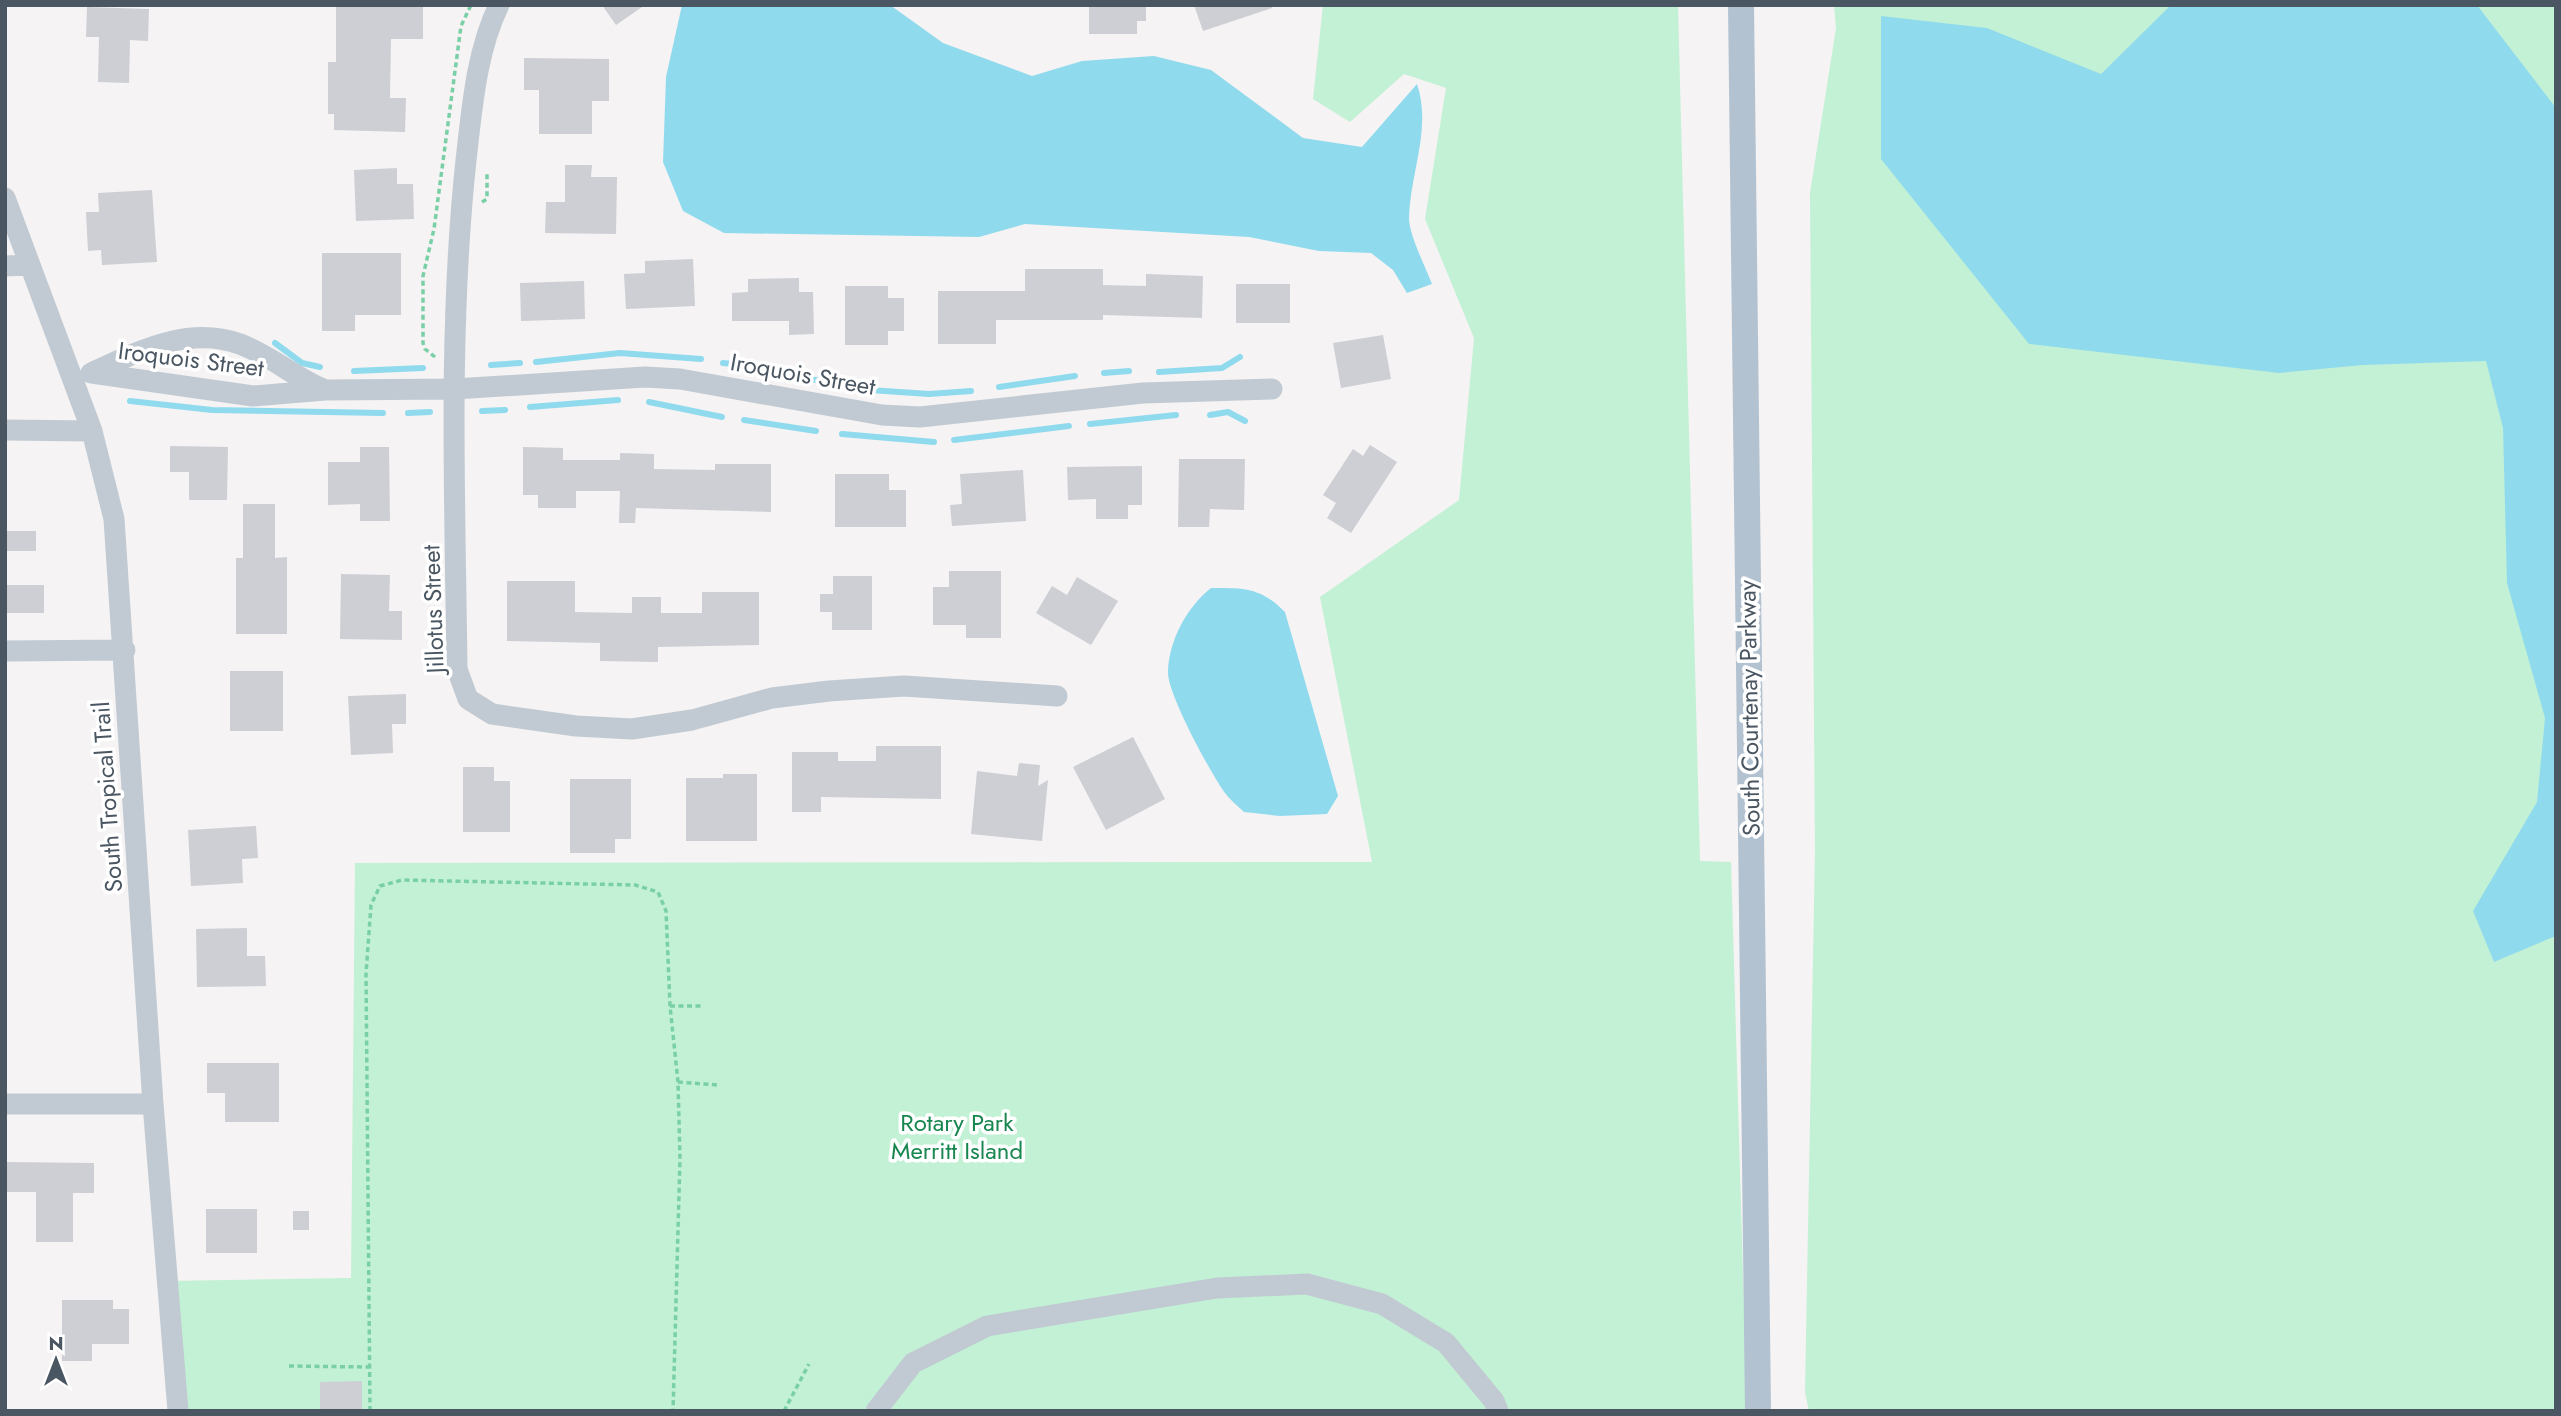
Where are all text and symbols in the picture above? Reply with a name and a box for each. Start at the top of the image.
street label: Iroquois Street [116,333,266,385]
street label: Iroquois Street [728,344,878,404]
street label: Jillotus Street [413,544,453,677]
street label: South Courtenay Parkway [1729,579,1769,836]
street label: South Tropical Trail [83,700,131,894]
park label: Rotary Park Merritt Island [891,1105,1023,1168]
north arrow [21,1325,91,1395]
text: N [48,1330,64,1357]

